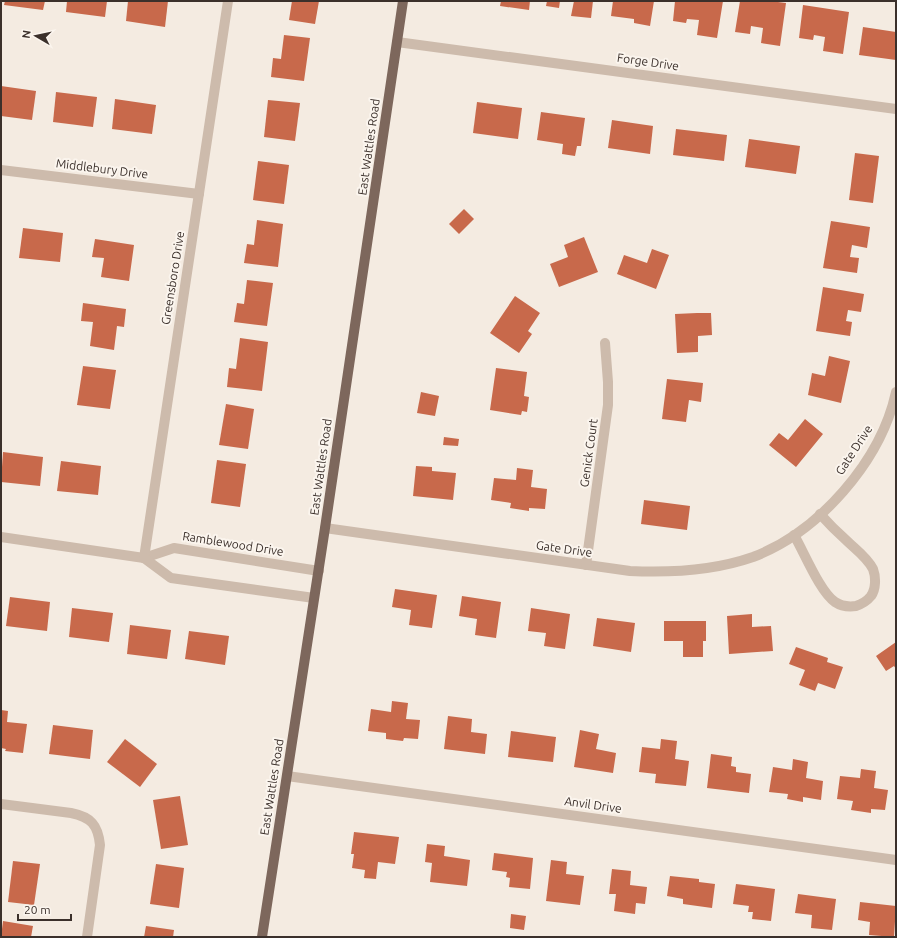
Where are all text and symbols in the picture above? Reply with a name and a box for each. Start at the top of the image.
north arrow [16,16,56,56]
text: N [20,29,33,39]
street label: Forge Drive [616,51,680,72]
street label: East Wattles Road [355,98,382,196]
street label: Middlebury Drive [55,156,149,181]
street label: Greensboro Drive [159,230,186,326]
street label: Genick Court [577,417,600,488]
street label: East Wattles Road [307,418,334,516]
street label: Gate Drive [833,422,874,477]
street label: Ramblewood Drive [182,529,285,558]
street label: Gate Drive [535,538,593,559]
street label: East Wattles Road [257,738,286,836]
street label: Anvil Drive [564,794,623,815]
scale bar [18,896,71,922]
text: 20 m [24,903,51,916]

